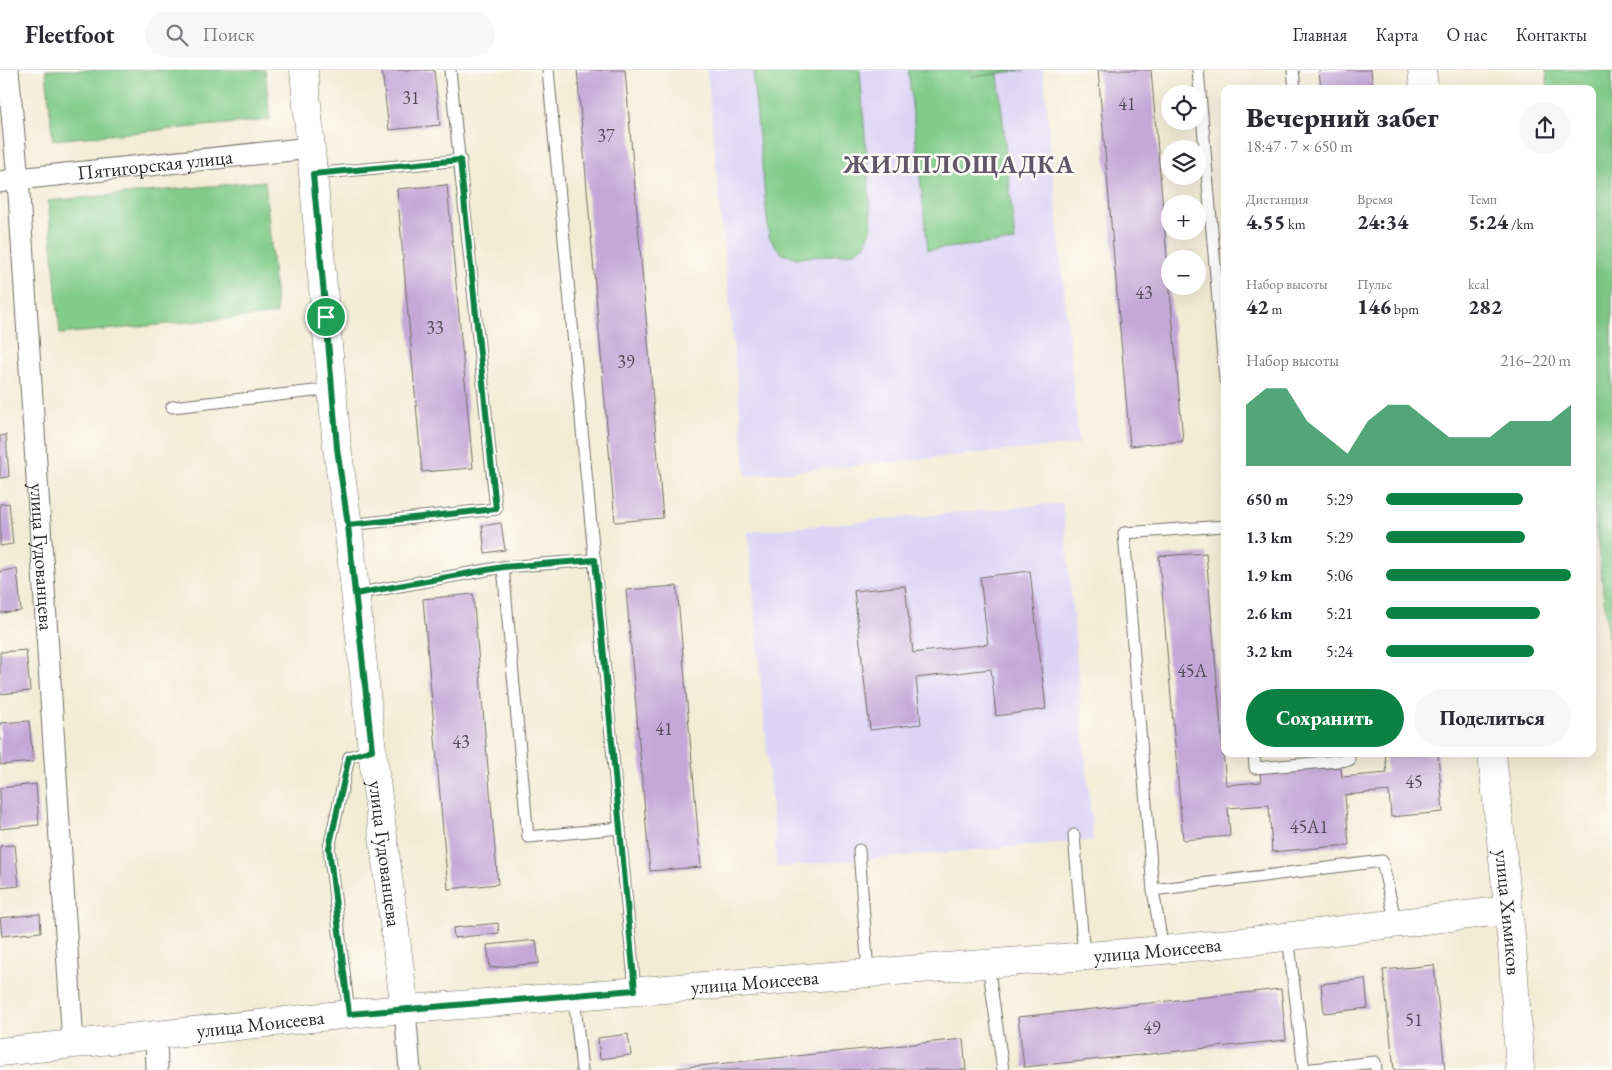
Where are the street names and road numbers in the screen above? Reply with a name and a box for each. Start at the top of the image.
street label: Пятигорская улица [76,143,234,186]
street label: улица Гудованцева [24,482,60,631]
street label: улица Гудованцева [363,779,407,929]
street label: улица Химиков [1489,848,1527,976]
street label: улица Моисеева [1092,931,1223,968]
street label: улица Моисеева [690,964,820,1000]
street label: улица Моисеева [195,1004,326,1044]

